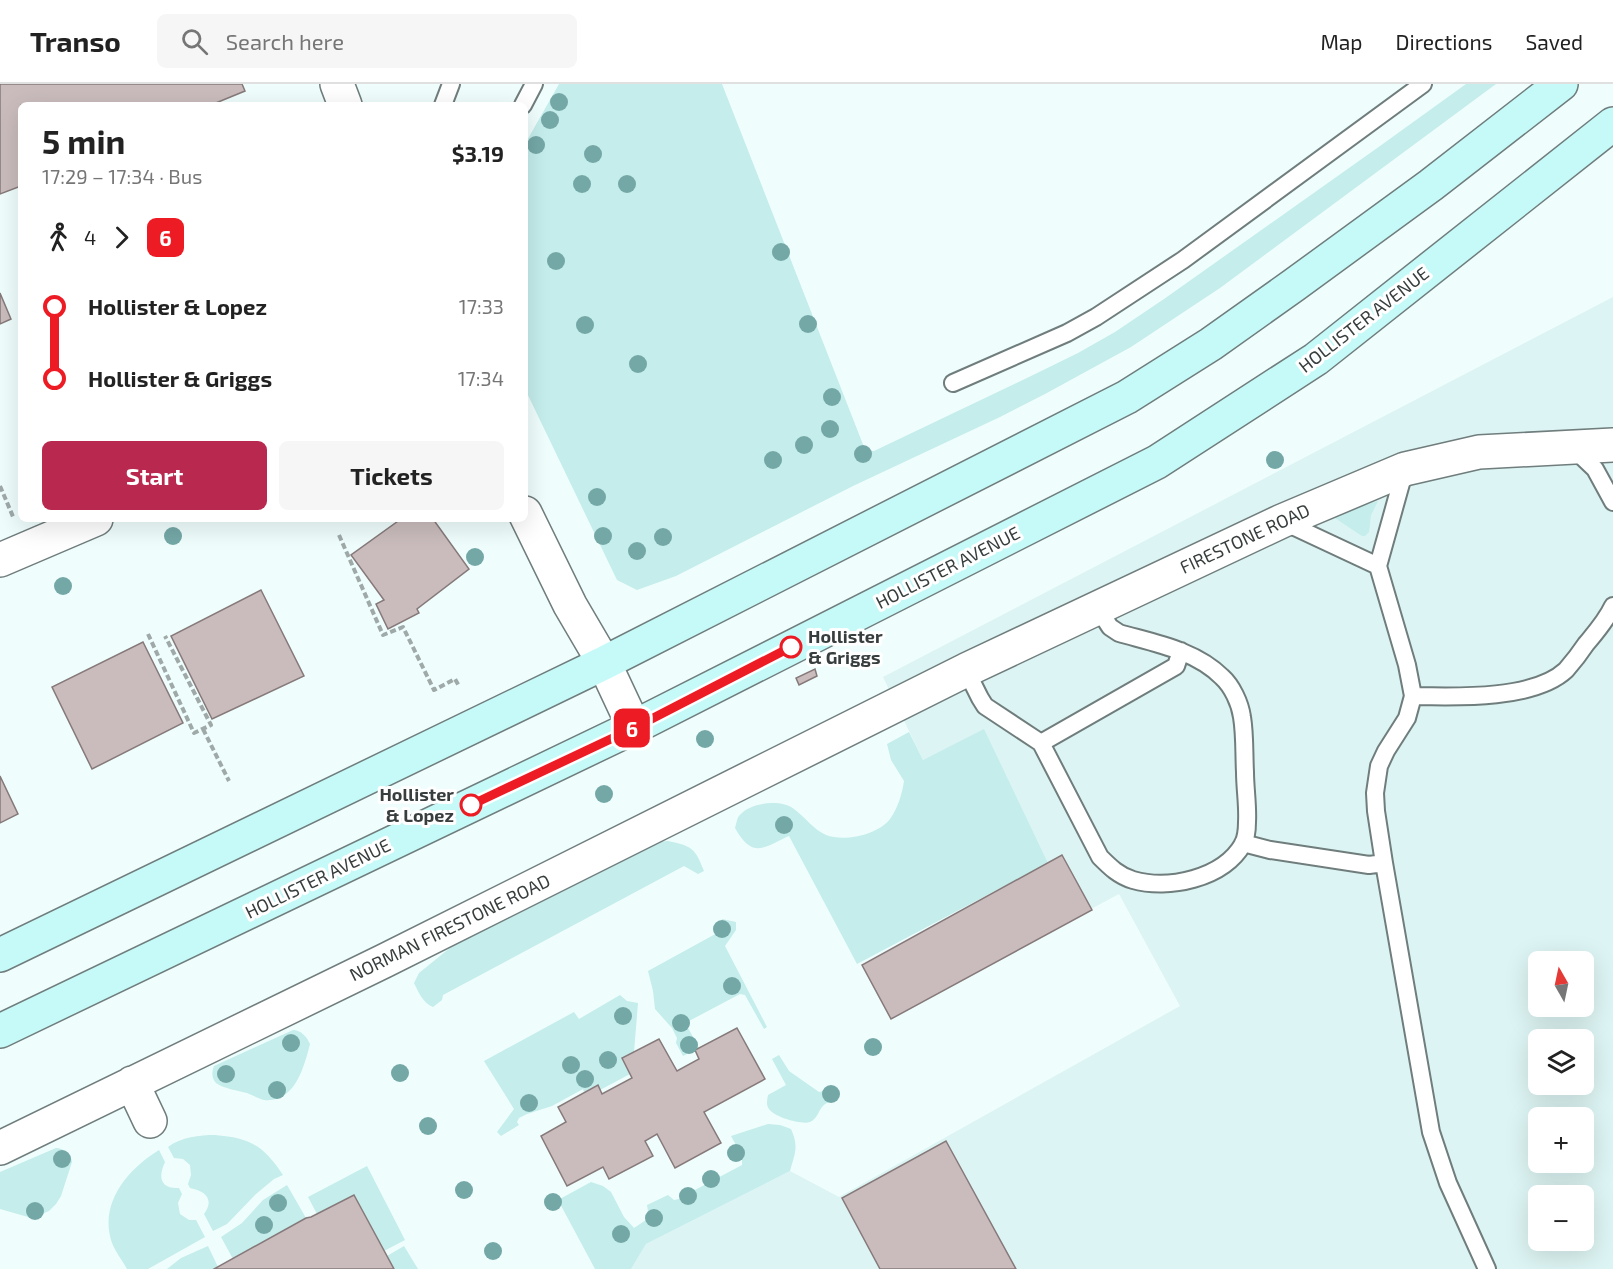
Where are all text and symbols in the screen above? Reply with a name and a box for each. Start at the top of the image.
search box [157,14,577,68]
text: Transo [30,24,121,58]
icon: search [178,25,211,58]
text: Search here [226,28,344,54]
text: Map [1320,29,1363,54]
text: Directions [1396,29,1492,54]
text: Saved [1525,29,1583,54]
text: 5 min [42,121,125,161]
text: $3.19 [452,140,504,166]
text: 17:29 – 17:34 · Bus [42,164,202,188]
icon: walk [42,221,75,254]
icon: forward [105,221,138,254]
text: 4 [84,225,96,249]
text: 6 [159,225,172,250]
street label: HOLLISTER AVENUE [1294,262,1433,377]
text: Hollister & Lopez [88,293,267,319]
text: 17:33 [459,294,504,318]
text: Hollister & Griggs [88,365,272,391]
text: 17:34 [458,366,504,390]
button: Start [42,441,267,510]
button: Tickets [279,441,504,510]
street label: FIRESTONE ROAD [1176,498,1313,578]
street label: HOLLISTER AVENUE [872,521,1023,613]
place label: Hollister & Griggs [808,625,883,668]
marker: Hollister & Griggs [780,636,802,658]
line badge: 6 [612,708,652,748]
text: 6 [626,716,638,741]
place label: Hollister & Lopez [379,783,454,826]
marker: Hollister & Lopez [460,794,482,816]
street label: HOLLISTER AVENUE [241,833,394,923]
street label: NORMAN FIRESTONE ROAD [346,869,553,985]
north arrow [1528,951,1594,1017]
map controls [1528,951,1594,1251]
button: layers [1528,1029,1594,1095]
button: + [1528,1107,1594,1173]
button: − [1528,1185,1594,1251]

